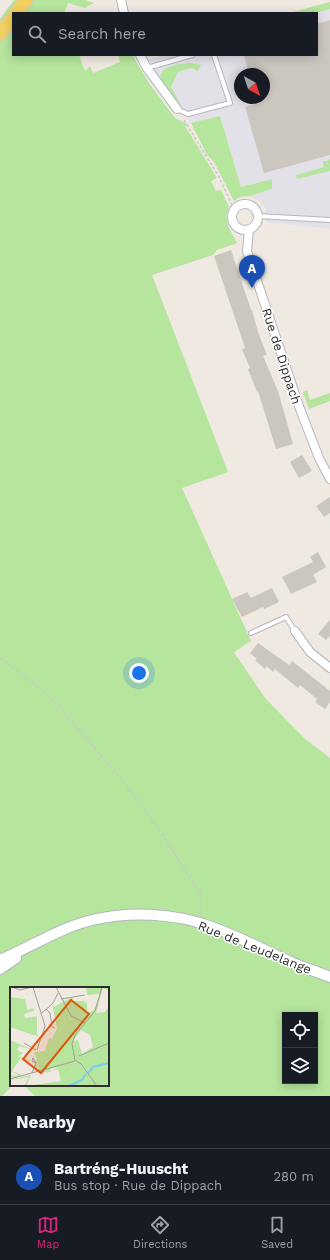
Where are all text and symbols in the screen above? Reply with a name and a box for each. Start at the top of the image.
search box [12,12,318,56]
icon: search [26,23,48,45]
text: Search here [58,25,146,43]
north arrow [234,68,270,104]
pin: A [239,255,265,288]
street label: Rue de Dippach [259,306,304,406]
your location [129,663,149,683]
street label: Rue de Leudelange [196,918,314,977]
inset map [10,987,109,1086]
map controls [282,1012,318,1084]
button: locate [282,1012,318,1048]
button: layers [282,1048,318,1084]
text: Nearby [16,1112,75,1132]
text: Bartréng-Huuscht [54,1160,188,1178]
text: A [25,1169,33,1184]
text: 280 m [274,1169,314,1184]
text: Bus stop · Rue de Dippach [54,1178,222,1193]
tab: Map [37,1214,59,1251]
tab: Directions [133,1214,187,1251]
tab: Saved [261,1214,293,1251]

